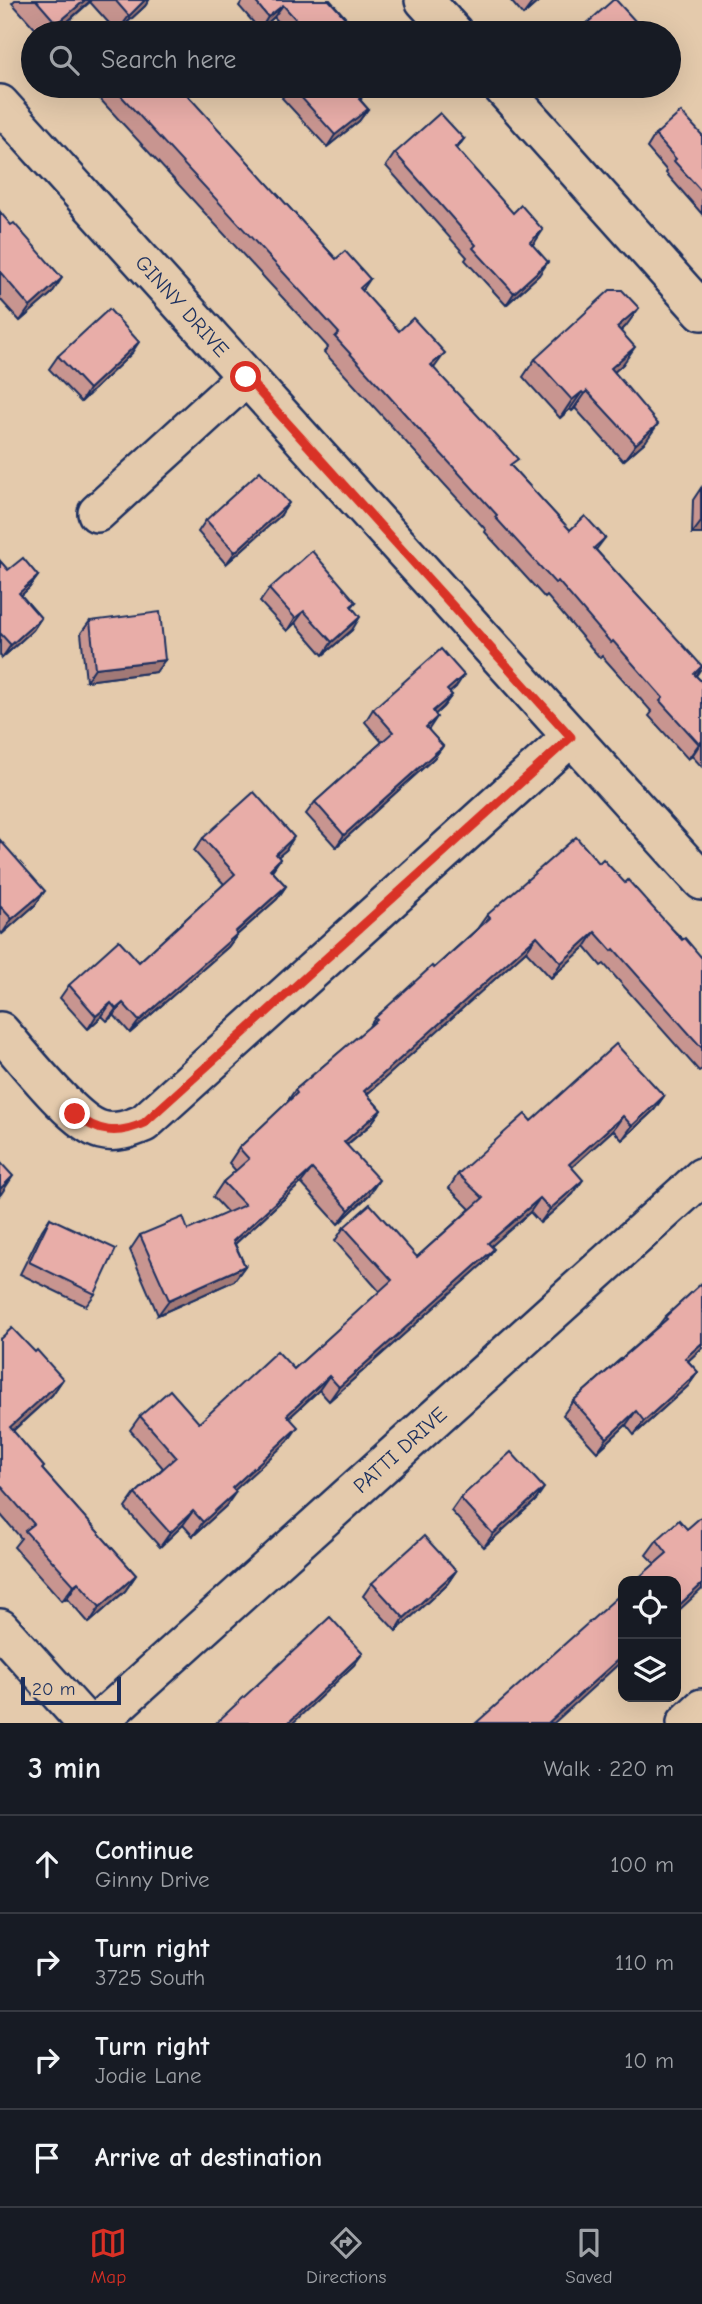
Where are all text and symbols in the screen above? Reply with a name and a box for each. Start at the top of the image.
search box [21,21,681,98]
icon: search [45,41,83,79]
text: Search here [101,45,236,75]
street label: GINNY DRIVE [130,250,234,362]
route start [230,361,261,392]
route end [59,1098,90,1129]
street label: PATTI DRIVE [348,1402,452,1498]
map controls [618,1576,681,1702]
button: locate [618,1576,681,1639]
button: layers [618,1639,681,1702]
scale bar [21,1674,121,1706]
text: 20 m [32,1678,76,1700]
text: 3 min [28,1751,101,1786]
text: Walk · 220 m [543,1755,674,1782]
text: Continue [95,1836,193,1866]
icon: ahead [28,1845,66,1883]
text: 100 m [610,1851,674,1878]
text: Ginny Drive [95,1866,210,1893]
text: Turn right [95,1934,209,1964]
icon: right [28,1943,66,1981]
text: 110 m [615,1949,674,1976]
text: 3725 South [95,1964,205,1991]
text: Turn right [95,2032,209,2062]
icon: right [28,2041,66,2079]
text: 10 m [624,2047,674,2074]
text: Jodie Lane [95,2062,202,2089]
icon: arrive [28,2139,66,2177]
text: Arrive at destination [95,2143,322,2173]
tab: Map [89,2224,127,2288]
tab: Directions [306,2224,386,2288]
tab: Saved [565,2224,613,2288]

